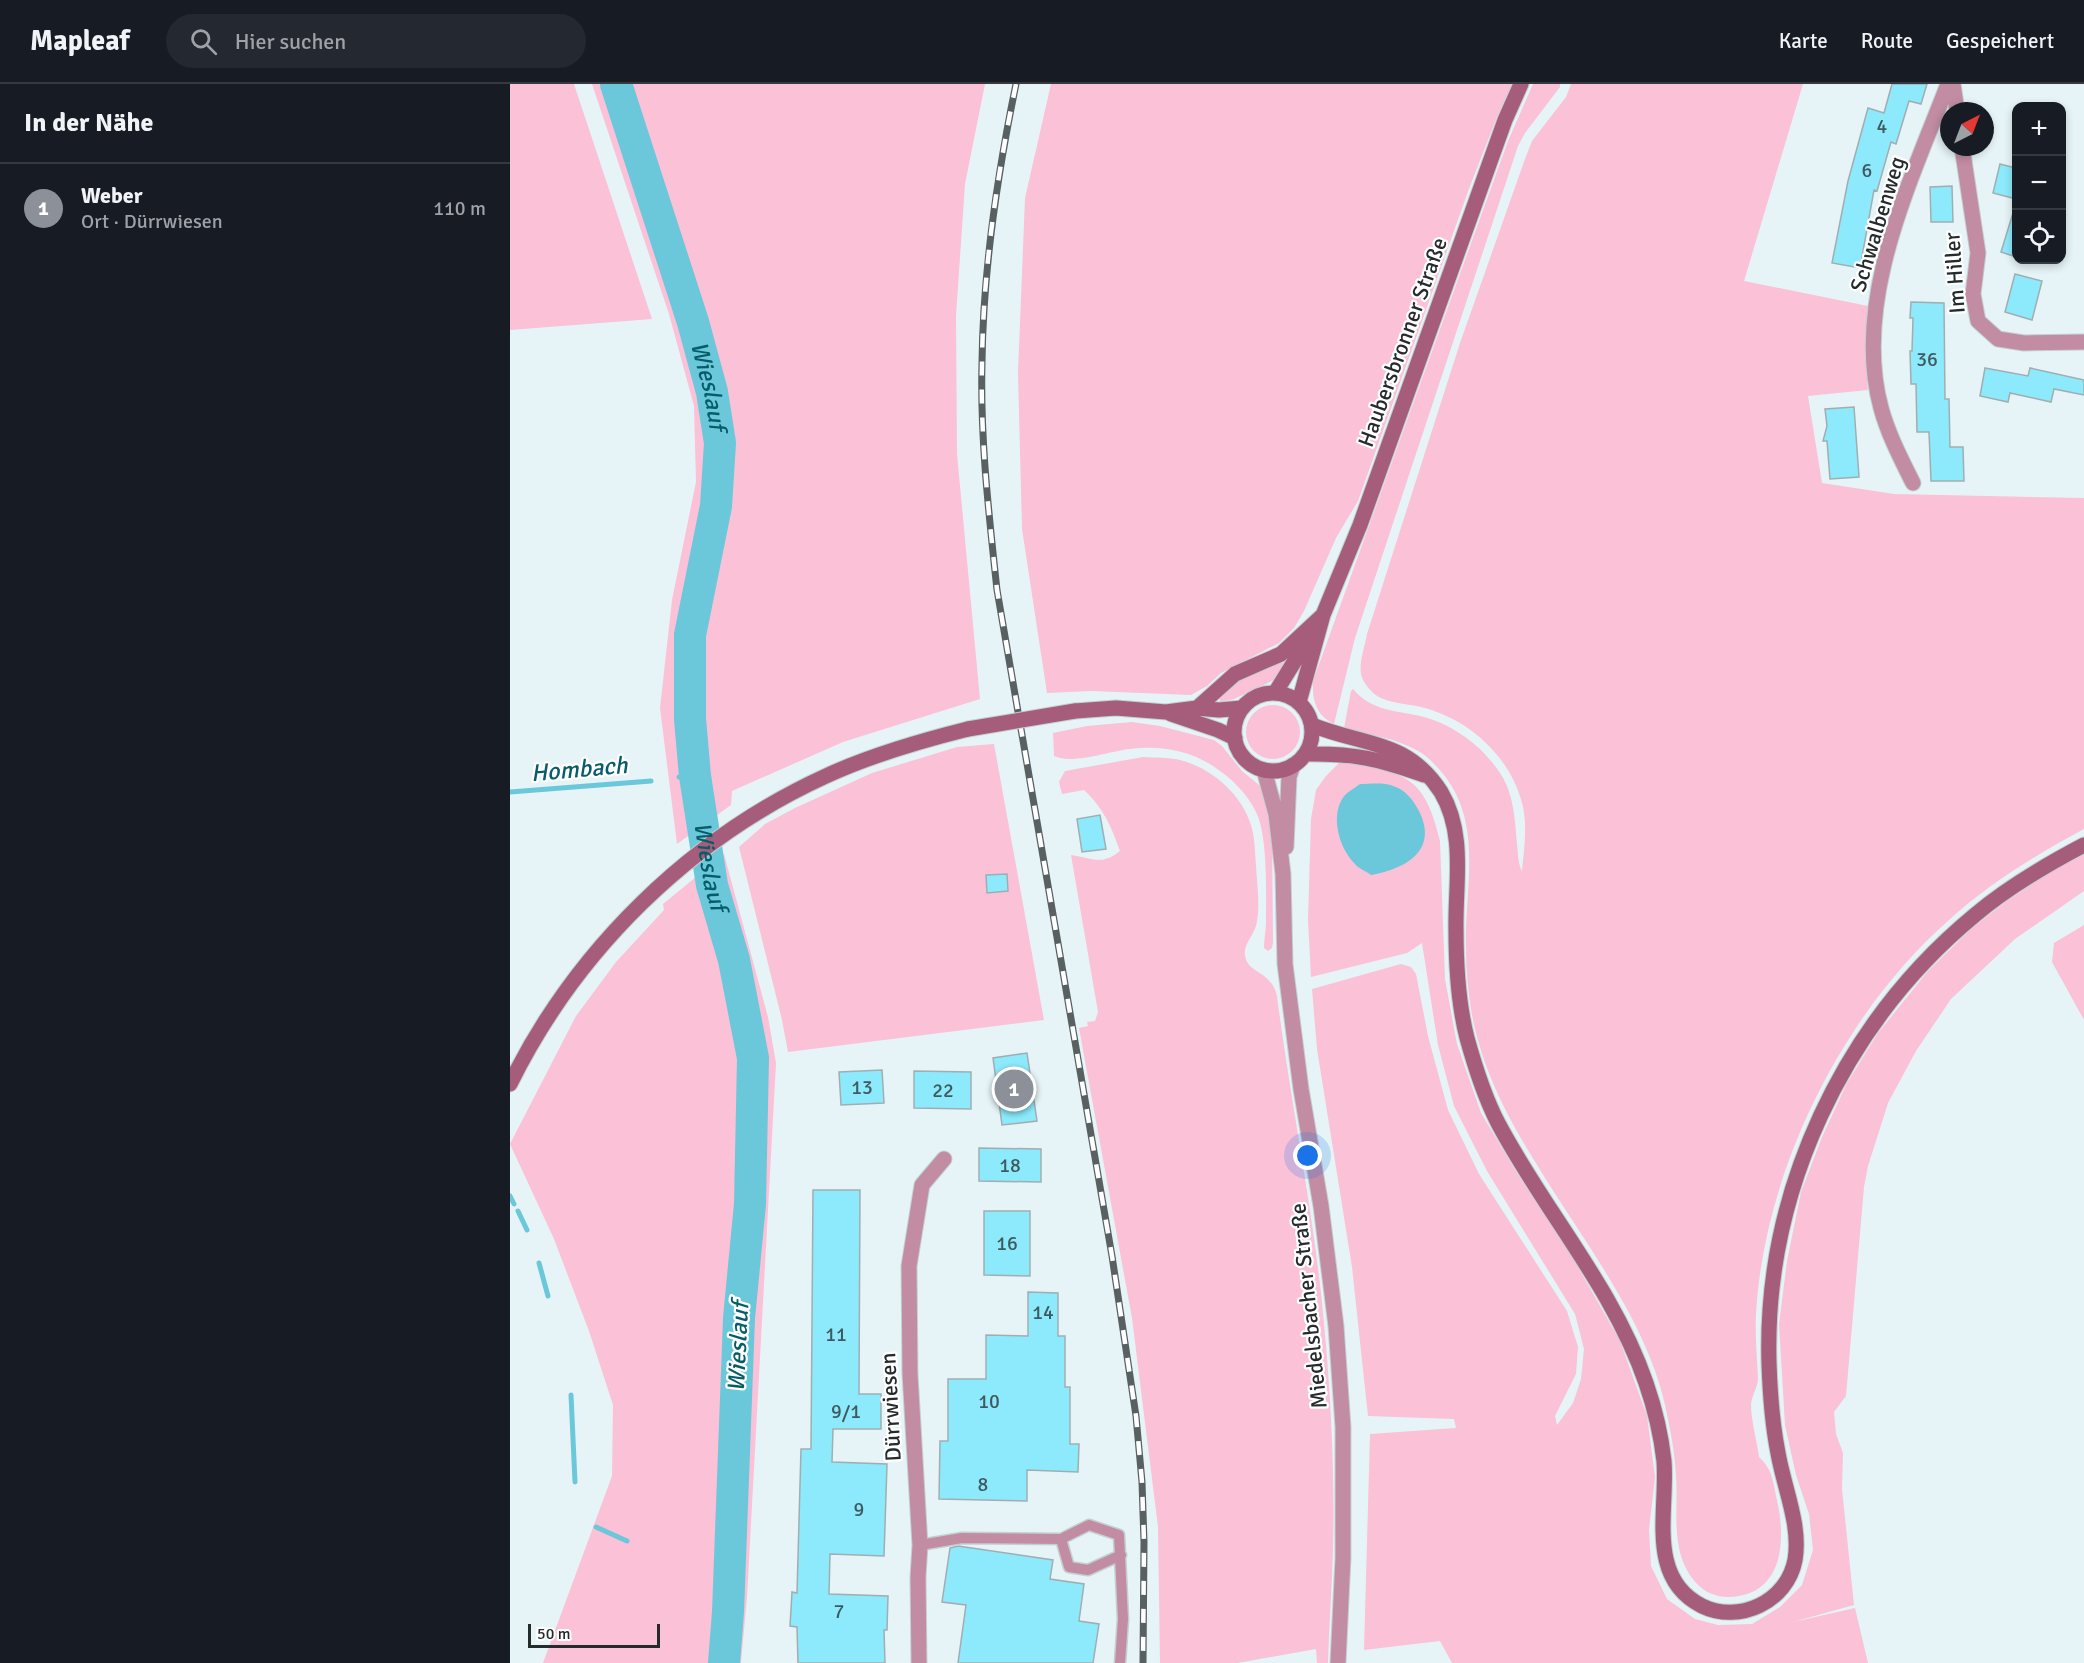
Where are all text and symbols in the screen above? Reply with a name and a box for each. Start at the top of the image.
search box [166,14,586,68]
text: Mapleaf [30,24,130,58]
icon: search [187,25,220,58]
text: Hier suchen [235,28,346,55]
text: Karte [1779,28,1828,54]
text: Route [1861,28,1913,54]
text: Gespeichert [1946,28,2054,54]
north arrow [1940,102,1994,156]
map controls [2012,102,2066,264]
button: + [2012,102,2066,156]
text: In der Nähe [24,107,154,139]
house number: 4 [1877,114,1888,139]
street label: Schwalbenweg [1844,153,1911,295]
button: − [2012,156,2066,210]
house number: 6 [1862,158,1872,183]
text: Weber [81,182,142,209]
text: 1 [38,196,49,221]
text: 110 m [433,196,486,221]
text: Ort · Dürrwiesen [81,209,223,234]
button: locate [2012,210,2066,264]
street label: Im Hiller [1938,232,1971,314]
street label: Haubersbronner Straße [1352,234,1453,451]
water label: Wieslauf [684,338,734,438]
house number: 36 [1916,347,1938,372]
water label: Hombach [529,750,630,788]
water label: Wieslauf [687,820,735,920]
pin: 1 [994,1066,1034,1112]
house number: 13 [851,1075,873,1100]
house number: 22 [932,1078,954,1103]
your location [1293,1141,1322,1170]
house number: 18 [999,1153,1021,1178]
street label: Miedelsbacher Straße [1284,1202,1333,1410]
house number: 16 [996,1231,1018,1256]
water label: Wieslauf [721,1295,756,1393]
house number: 14 [1032,1300,1054,1325]
house number: 11 [825,1322,847,1347]
street label: Dürrwiesen [874,1352,907,1462]
house number: 10 [978,1389,1000,1414]
house number: 9/1 [831,1399,861,1424]
house number: 8 [978,1472,988,1497]
house number: 9 [854,1497,864,1522]
house number: 7 [834,1599,844,1624]
scale bar [528,1621,660,1648]
text: 50 m [537,1624,571,1644]

